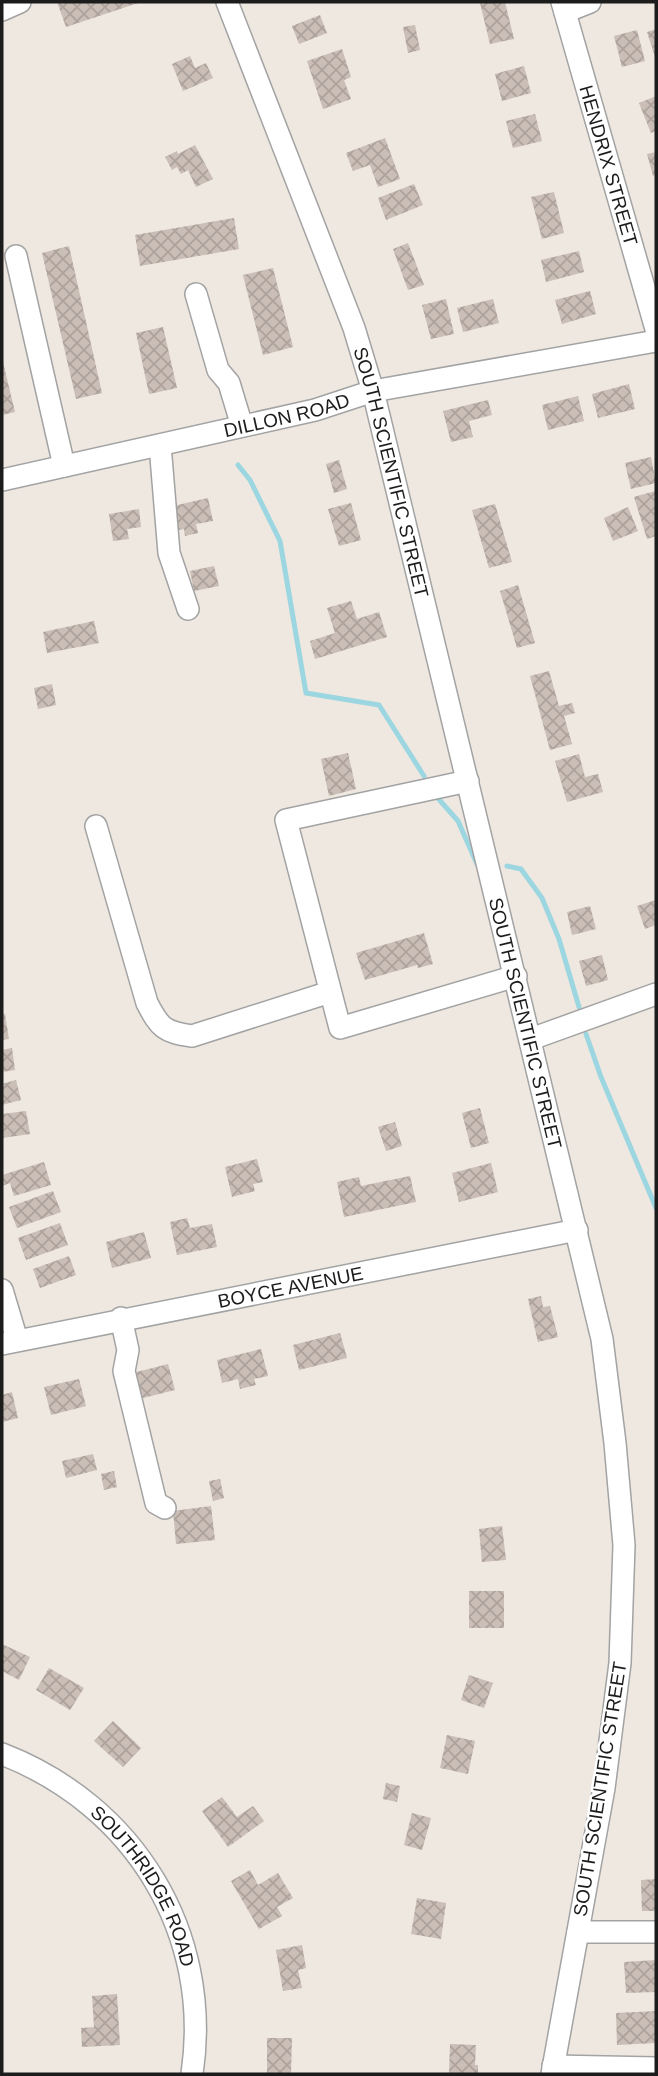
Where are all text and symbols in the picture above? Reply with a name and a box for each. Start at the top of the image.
street label: HENDRIX STREET [576,83,642,248]
street label: SOUTH SCIENTIFIC STREET [350,344,433,600]
street label: DILLON ROAD [222,389,352,441]
street label: SOUTH SCIENTIFIC STREET [485,895,566,1151]
street label: BOYCE AVENUE [216,1262,365,1311]
street label: SOUTH SCIENTIFIC STREET [569,1660,631,1918]
street label: SOUTHRIDGE ROAD [87,1801,199,1969]

